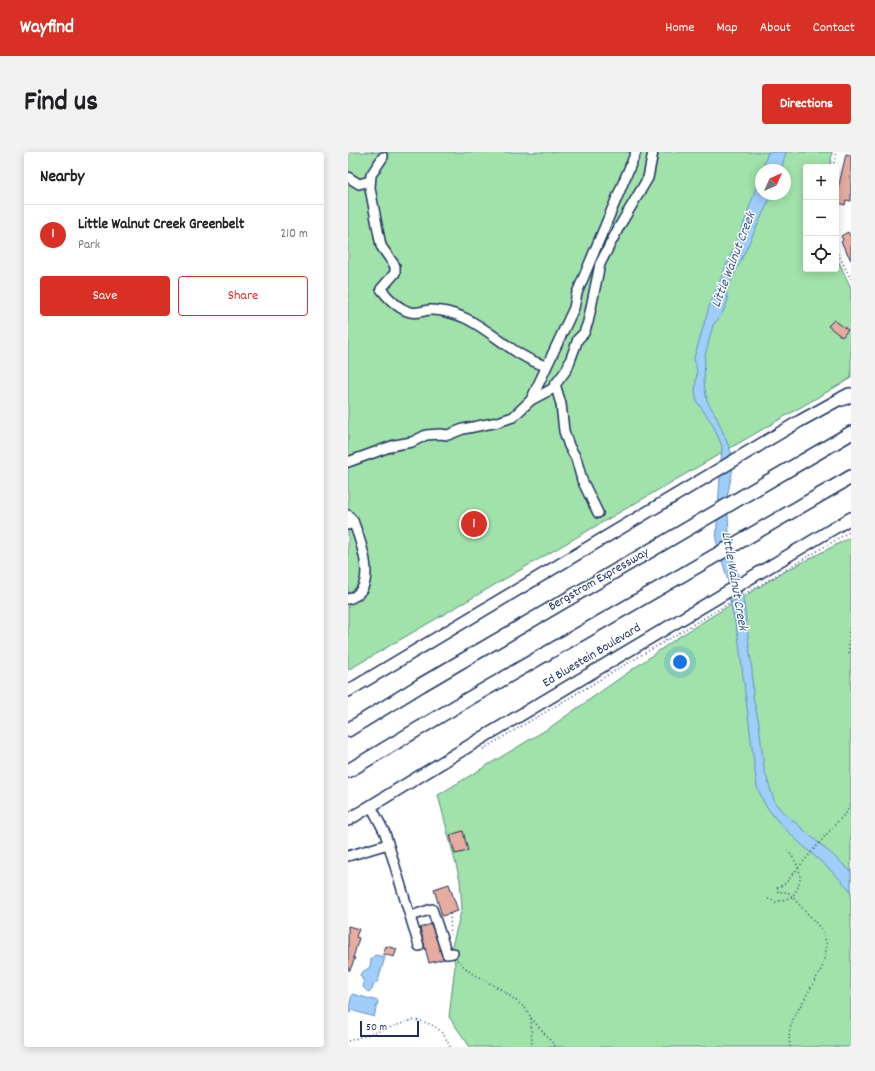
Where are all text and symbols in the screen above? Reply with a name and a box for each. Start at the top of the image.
text: Wayfind [20,15,74,42]
text: Home [665,18,694,38]
text: Map [716,18,738,38]
text: About [760,18,791,38]
text: Contact [813,18,855,38]
text: Find us [24,84,98,124]
button: Directions [762,84,851,124]
north arrow [755,164,791,200]
map controls [803,164,839,272]
button: + [803,164,839,200]
text: Nearby [40,166,84,190]
button: − [803,200,839,236]
water label: Little Walnut Creek [707,208,762,310]
text: Little Walnut Creek Greenbelt [78,214,244,236]
text: 1 [52,225,54,244]
text: 210 m [280,225,308,244]
text: Park [78,236,100,255]
button: locate [803,236,839,272]
button: Save [40,276,170,316]
button: Share [178,276,308,316]
pin: 1 [461,509,487,539]
water label: Little Walnut Creek [715,530,753,633]
street label: Bergstrom Expressway [545,543,653,617]
street label: Ed Bluestein Boulevard [539,619,645,693]
your location [670,652,690,672]
scale bar [360,1019,419,1038]
text: 50 m [366,1020,387,1036]

